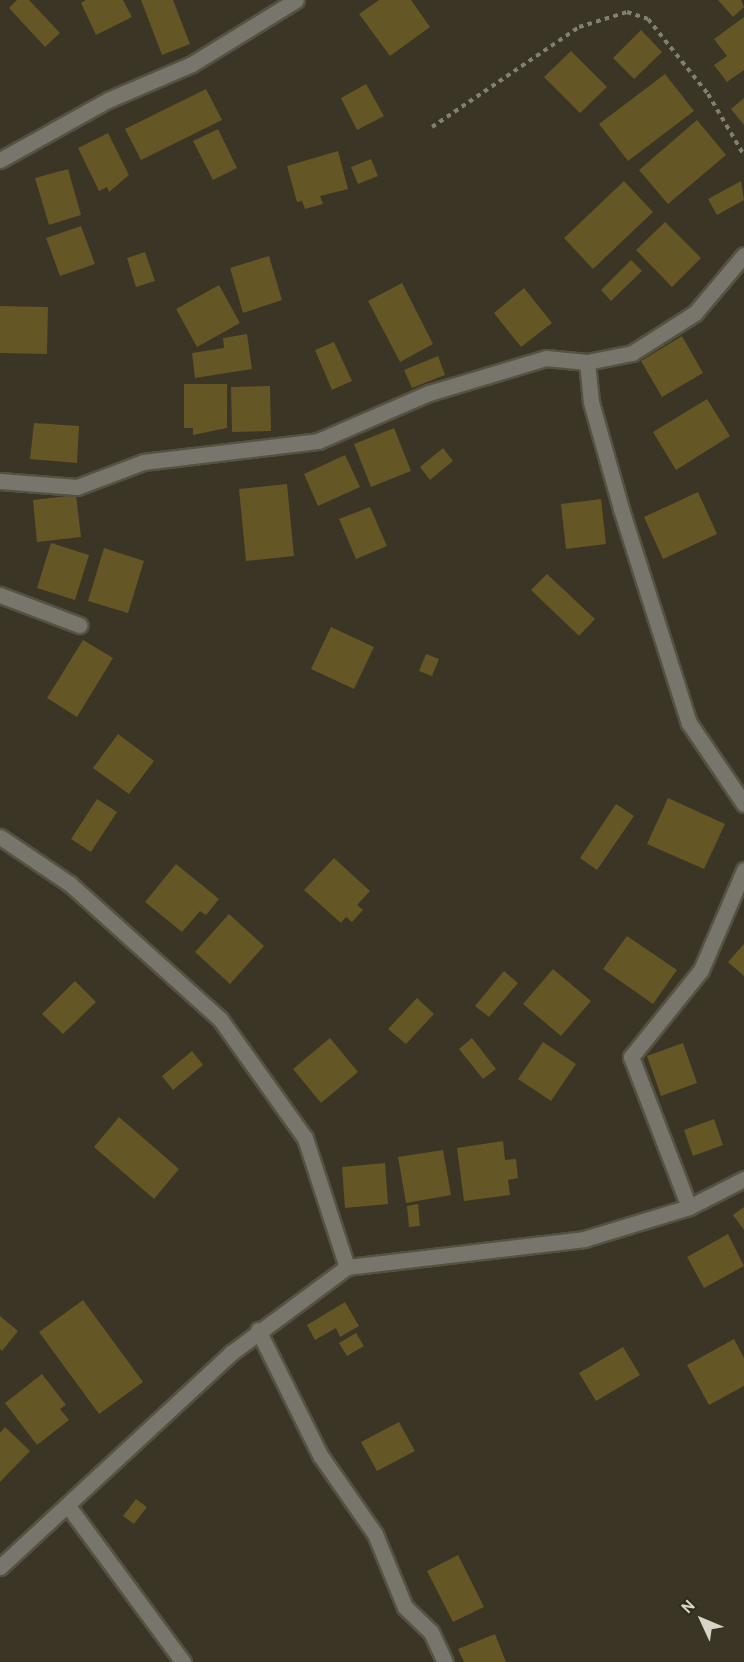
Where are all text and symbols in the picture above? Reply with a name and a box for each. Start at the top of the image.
north arrow [672,1590,732,1650]
text: N [678,1596,700,1619]

